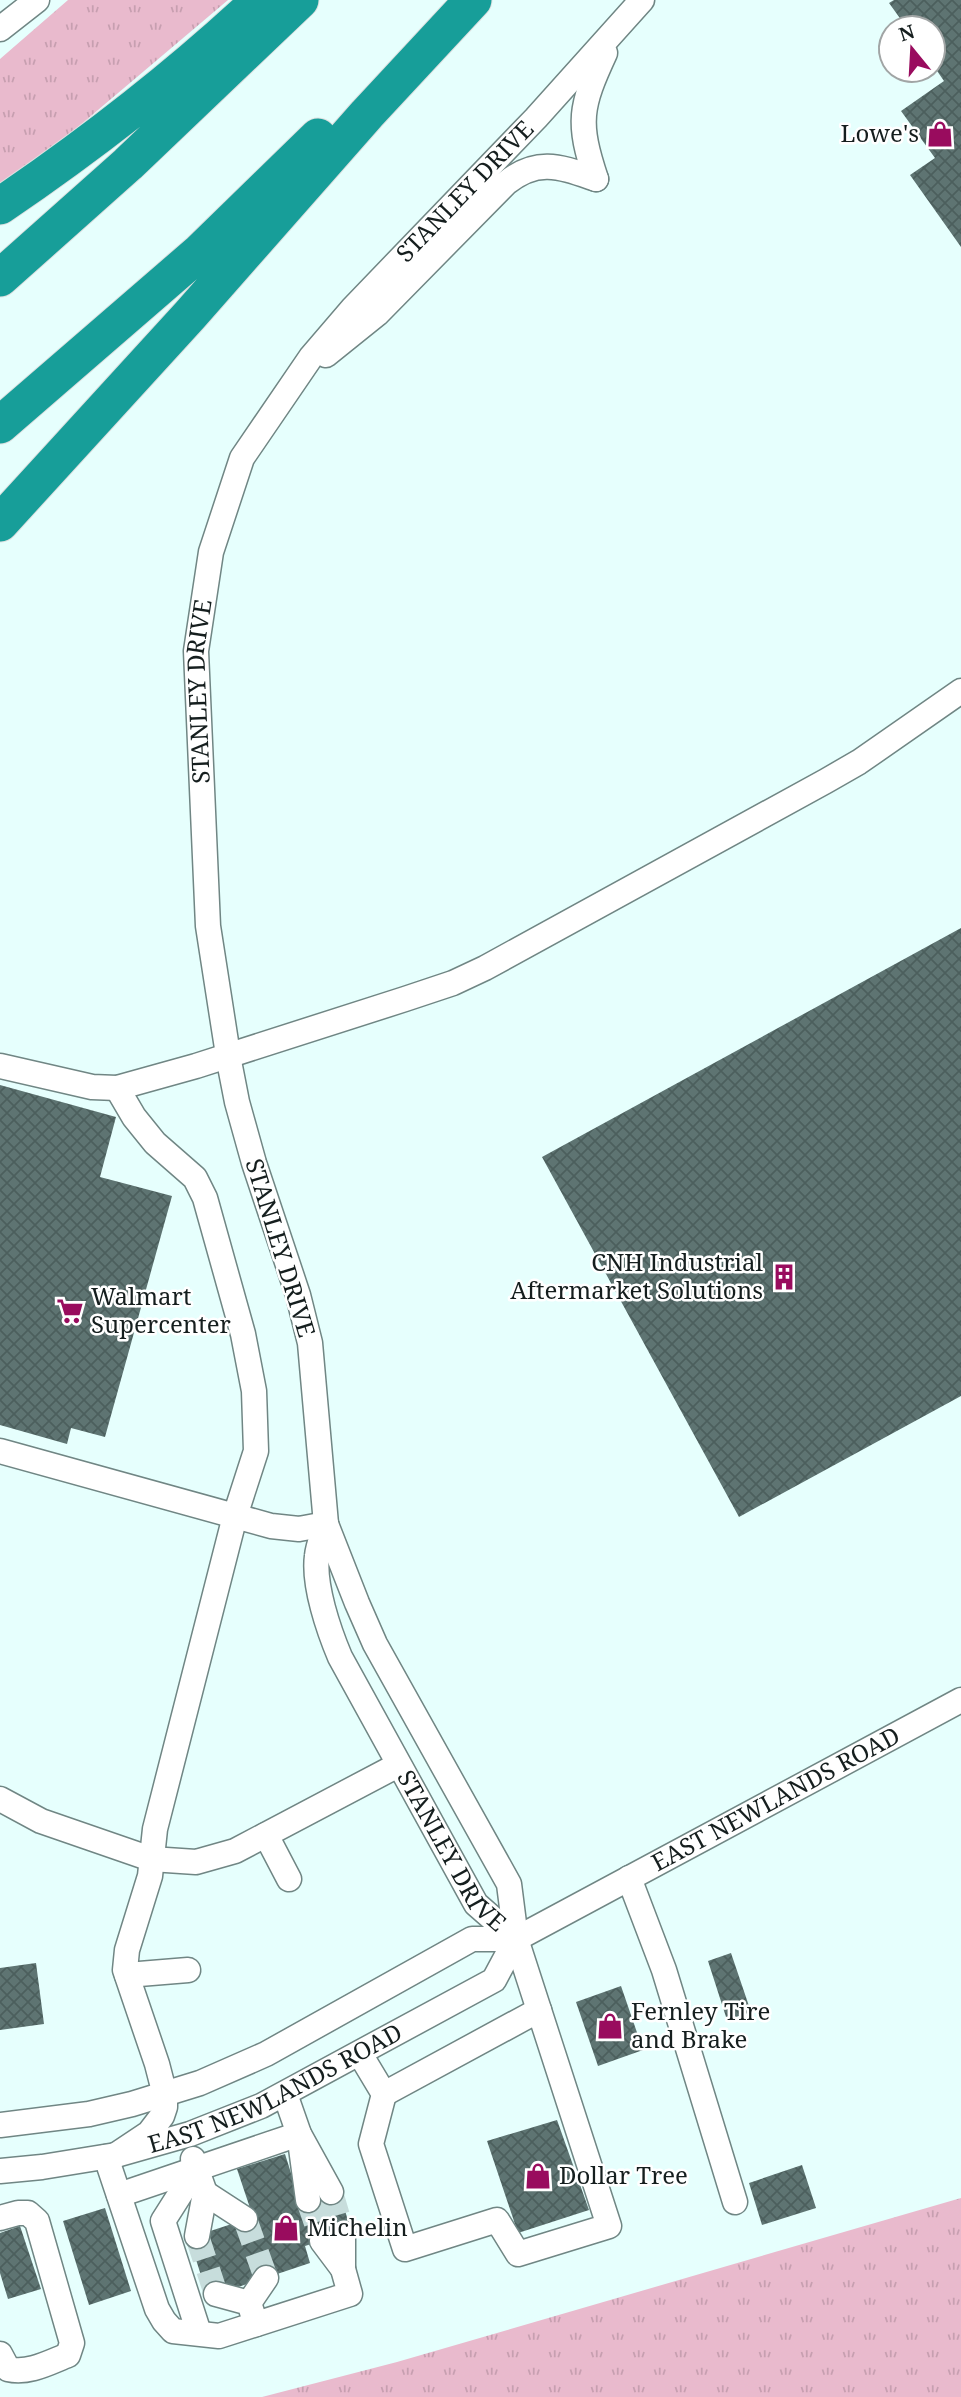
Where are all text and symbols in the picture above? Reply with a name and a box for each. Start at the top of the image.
north arrow [877,14,947,84]
text: N [896,18,918,48]
street label: STANLEY DRIVE [388,112,540,269]
place label: Lowe's [841,116,919,149]
shop icon: Lowe's [925,119,955,149]
street label: STANLEY DRIVE [178,597,219,784]
street label: STANLEY DRIVE [239,1154,324,1341]
place label: CNH Industrial Aftermarket Solutions [510,1245,764,1306]
building icon: CNH Industrial Aftermarket Solutions [769,1262,799,1292]
place label: Walmart Supercenter [91,1279,231,1340]
supermarket icon: Walmart Supercenter [55,1296,85,1326]
street label: EAST NEWLANDS ROAD [645,1718,905,1878]
street label: STANLEY DRIVE [390,1764,514,1938]
place label: Fernley Tire and Brake [631,1994,770,2055]
shop icon: Fernley Tire and Brake [595,2011,625,2041]
street label: EAST NEWLANDS ROAD [144,2015,407,2160]
place label: Dollar Tree [559,2158,688,2191]
shop icon: Dollar Tree [523,2161,553,2191]
place label: Michelin [307,2210,408,2243]
shop icon: Michelin [271,2213,301,2243]

